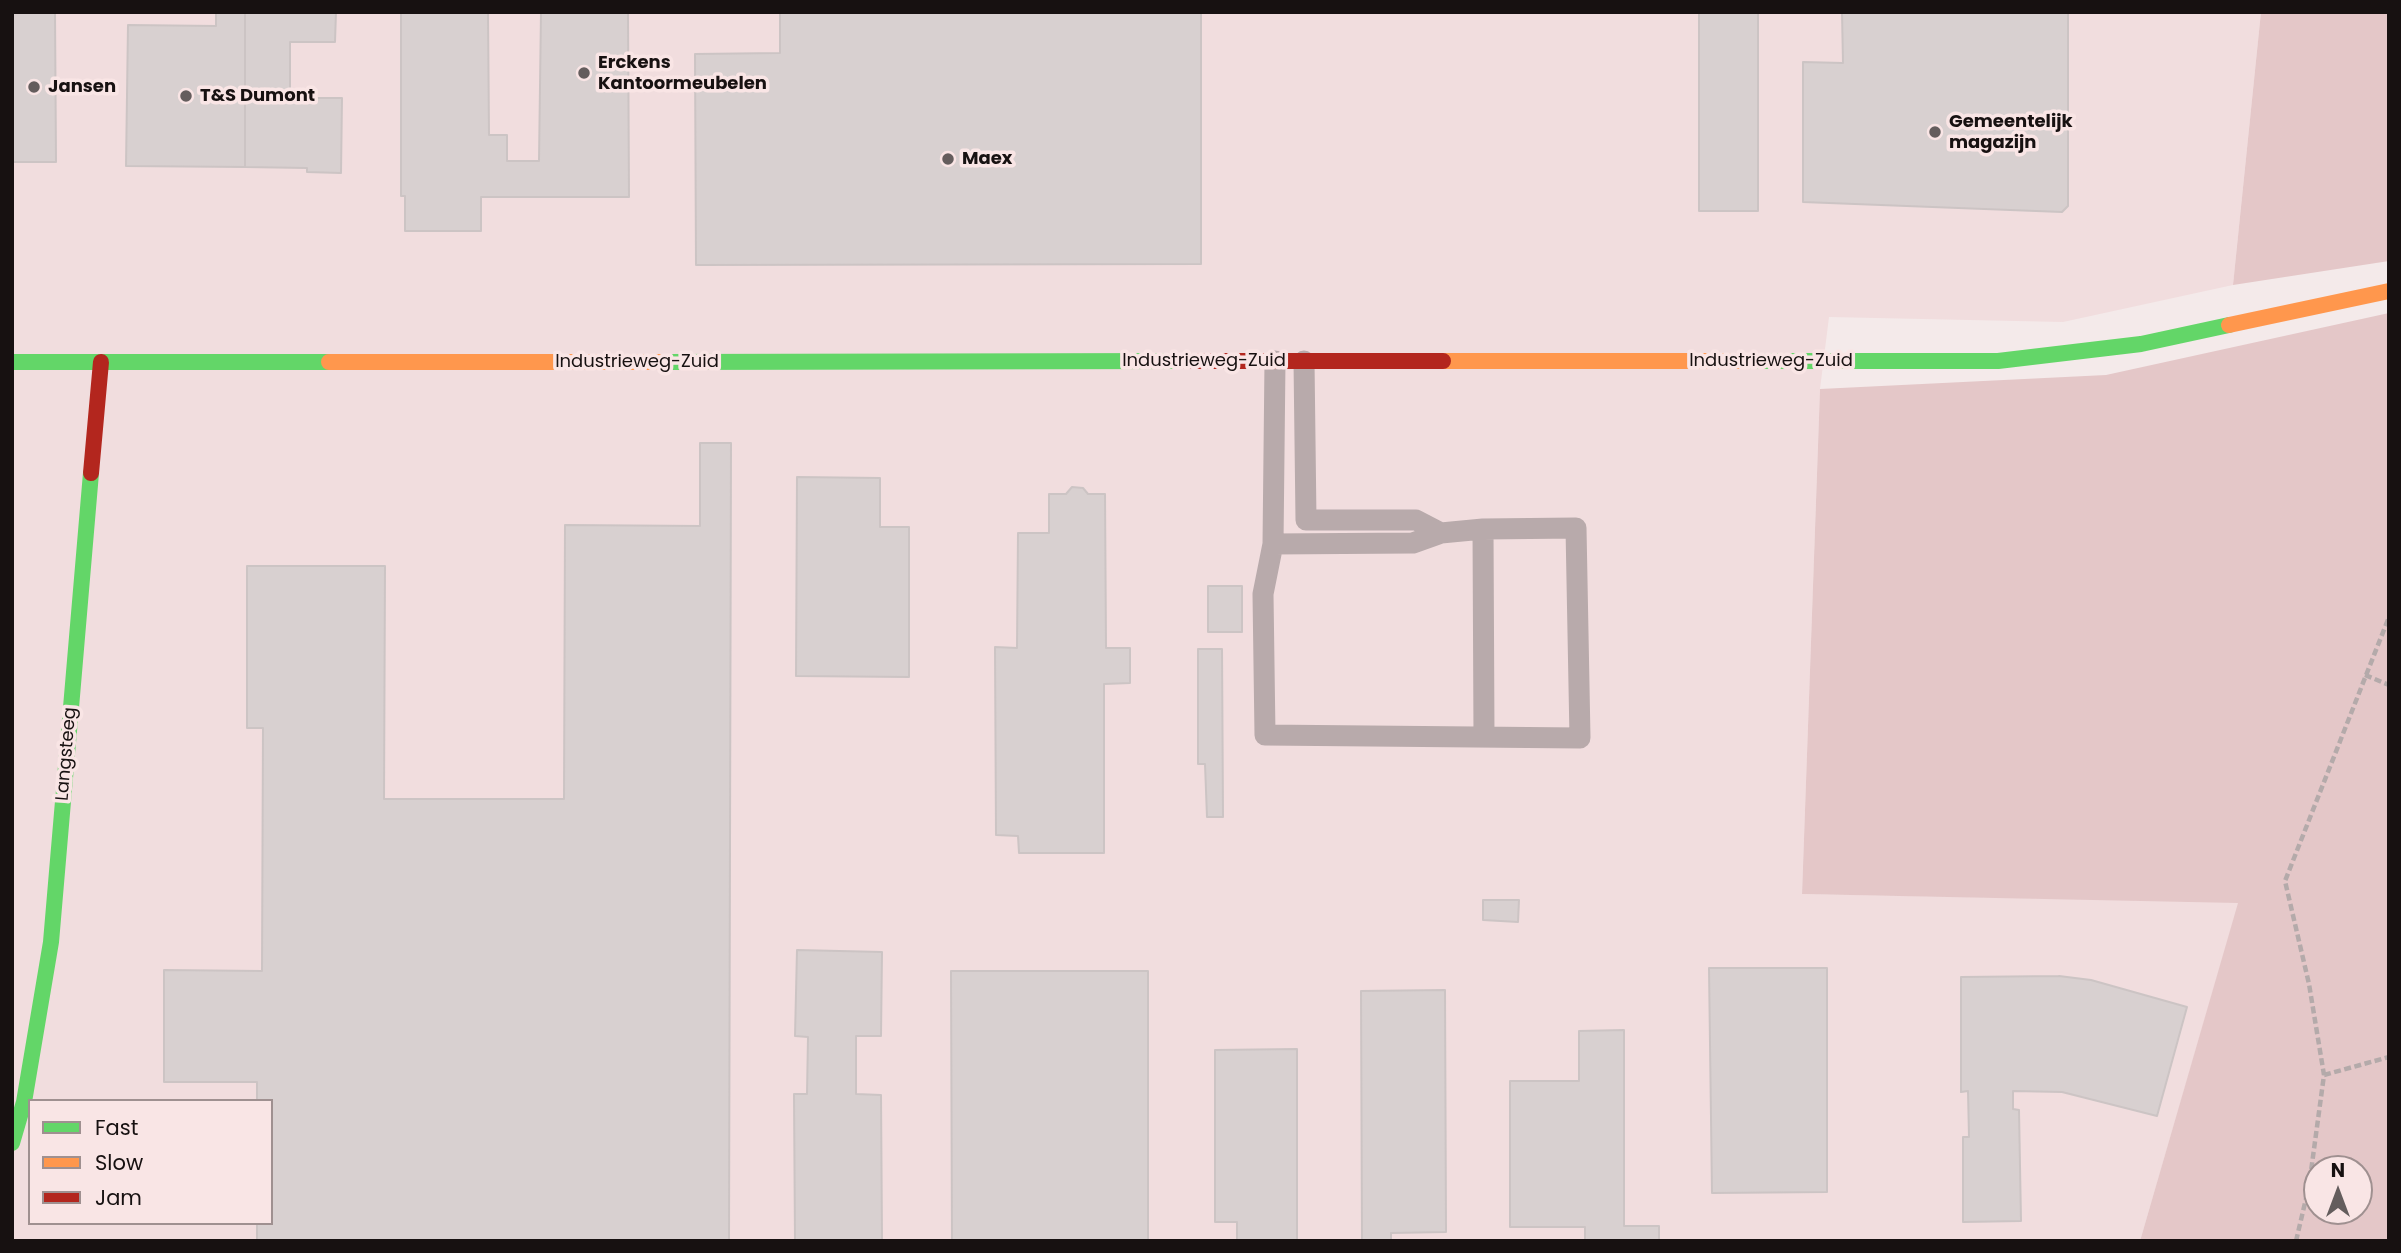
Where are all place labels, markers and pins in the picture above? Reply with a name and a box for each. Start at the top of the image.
place label: Erckens Kantoormeubelen [598,52,767,94]
marker: Erckens Kantoormeubelen [576,65,592,81]
place label: Jansen [48,76,116,98]
marker: Jansen [26,79,42,95]
place label: T&S Dumont [200,85,315,107]
marker: T&S Dumont [178,88,194,104]
place label: Gemeentelijk magazijn [1949,111,2073,154]
marker: Gemeentelijk magazijn [1927,124,1943,140]
place label: Maex [962,148,1012,170]
marker: Maex [940,151,956,167]

